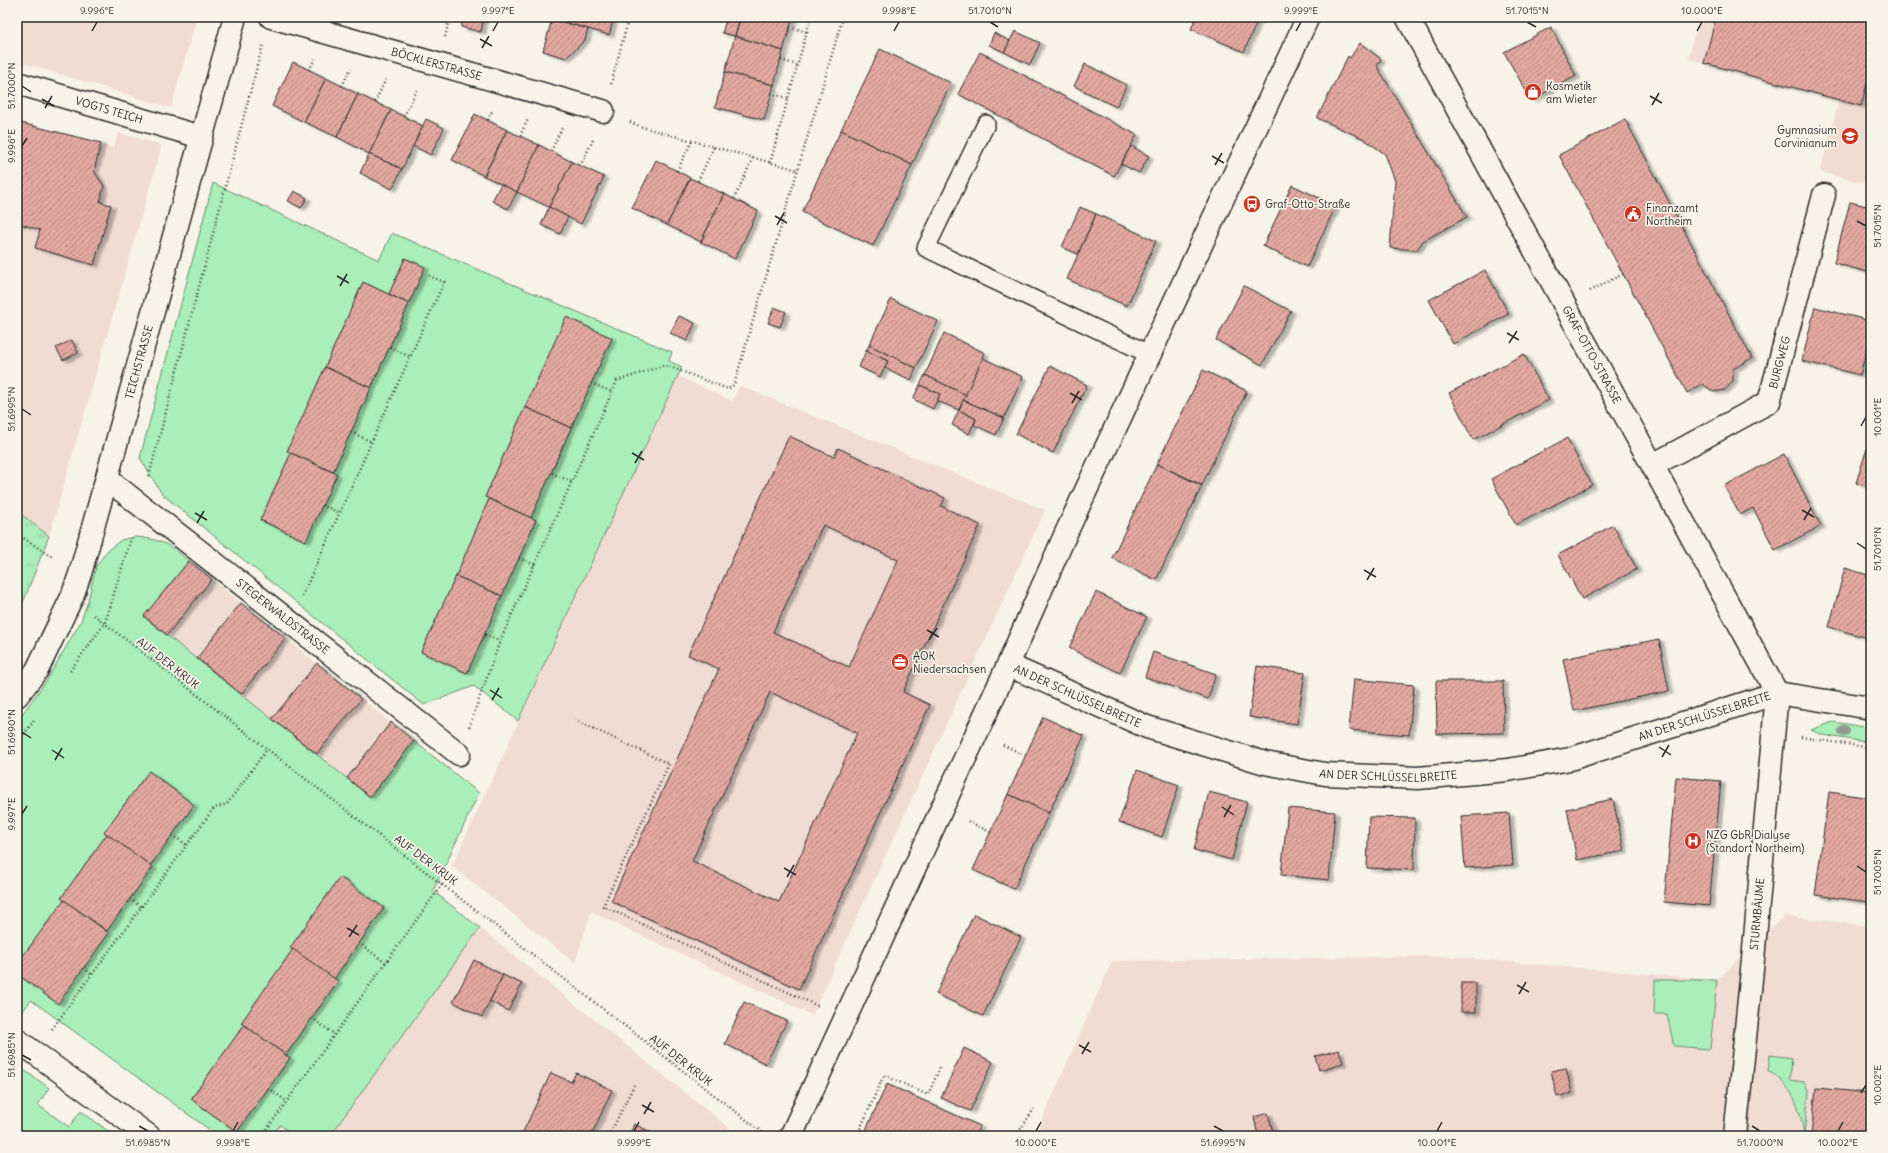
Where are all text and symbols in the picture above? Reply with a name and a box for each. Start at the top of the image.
text: 9.996°E [80,4,114,17]
text: 9.997°E [481,4,515,17]
text: 9.998°E [882,4,916,17]
text: 51.7010°N [968,4,1012,17]
text: 9.999°E [1284,4,1318,17]
text: 51.7015°N [1505,4,1549,17]
text: 10.000°E [1681,4,1723,17]
street label: BÖCKLERSTRASSE [389,44,484,83]
text: 51.7000°N [5,63,18,109]
place label: Kosmetik am Wieter [1546,79,1597,106]
shop icon: Kosmetik am Wieter [1523,82,1543,102]
street label: VOGTS TEICH [74,94,145,127]
place label: Gymnasium Corvinianum [1774,123,1837,150]
school or university icon: Gymnasium Corvinianum [1840,126,1860,146]
text: 9.996°E [5,129,18,163]
bus stop icon: Graf-Otto-Straße [1242,194,1262,214]
place label: Graf-Otto-Straße [1265,197,1350,211]
place label: Finanzamt Northeim [1646,201,1699,228]
public building icon: Finanzamt Northeim [1623,204,1643,224]
text: 51.7015°N [1871,204,1884,248]
street label: GRAF-OTTO-STRASSE [1559,303,1624,406]
street label: TEICHSTRASSE [122,323,156,401]
street label: BURGWEG [1766,334,1793,390]
text: 51.6995°N [5,386,18,432]
text: 10.001°E [1871,397,1884,436]
text: 51.7010°N [1871,527,1884,571]
street label: STEGERWALDSTRASSE [233,575,332,657]
street label: AUF DER KRUK [134,634,202,692]
place label: AOK Niedersachsen [913,649,986,676]
office icon: AOK Niedersachsen [890,652,910,672]
street label: AN DER SCHLÜSSELBREITE [1012,661,1143,730]
street label: AN DER SCHLÜSSELBREITE [1636,689,1772,744]
text: 51.6990°N [5,709,18,755]
street label: AN DER SCHLÜSSELBREITE [1318,766,1458,785]
text: 9.997°E [5,797,18,831]
place label: NZG GbR Dialyse (Standort Northeim) [1706,828,1804,855]
hospital icon: NZG GbR Dialyse (Standort Northeim) [1683,831,1703,851]
street label: AUF DER KRUK [392,832,460,888]
text: 51.7005°N [1871,849,1884,895]
street label: STURMBÄUME [1747,877,1767,951]
street label: AUF DER KRUK [647,1031,715,1089]
text: 51.6985°N [5,1032,18,1078]
text: 10.002°E [1871,1065,1884,1105]
text: 51.6985°N [125,1136,171,1149]
text: 9.998°E [216,1136,250,1149]
text: 9.999°E [617,1136,651,1149]
text: 10.000°E [1015,1136,1057,1149]
text: 51.6995°N [1200,1136,1246,1149]
text: 10.001°E [1418,1136,1457,1149]
text: 51.7000°N [1737,1136,1783,1149]
text: 10.002°E [1818,1136,1858,1149]

